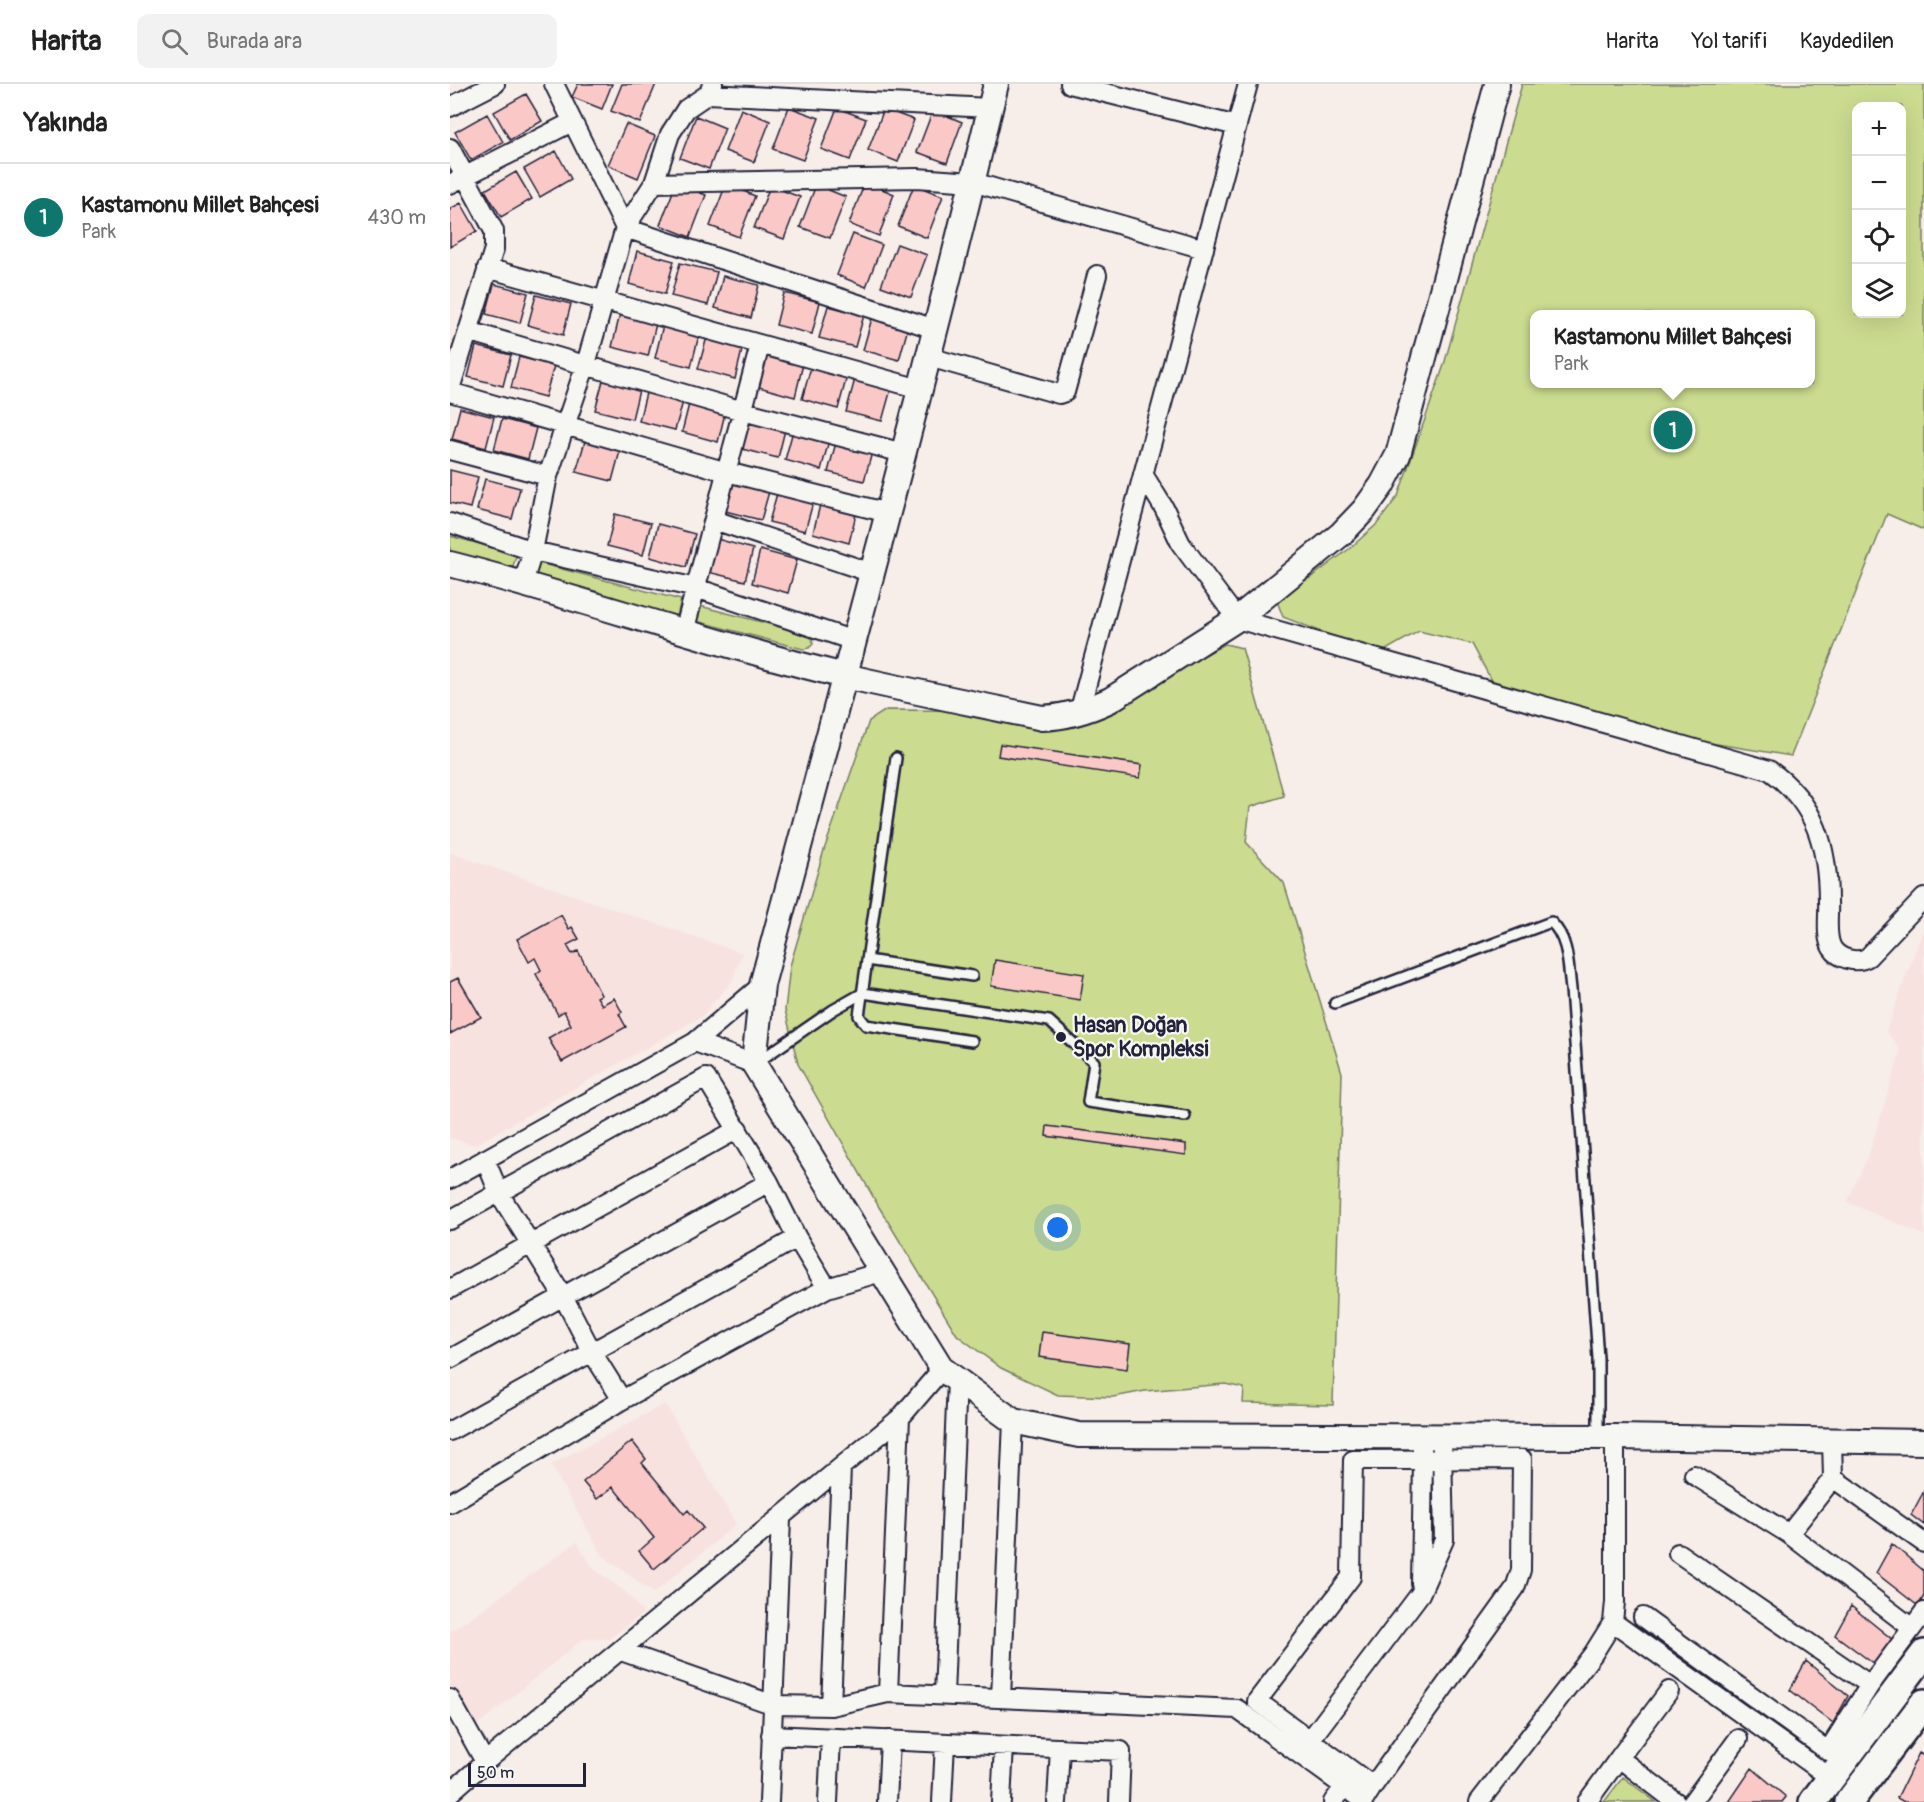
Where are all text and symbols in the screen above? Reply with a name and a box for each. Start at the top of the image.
search box [137,14,557,68]
text: Harita [30,24,101,59]
icon: search [158,25,191,58]
text: Burada ara [206,27,302,55]
text: Harita [1605,28,1659,55]
text: Yol tarifi [1692,28,1767,55]
text: Kaydedilen [1800,28,1894,55]
map controls [1852,102,1906,318]
button: + [1852,102,1906,156]
text: Yakında [24,107,108,139]
button: − [1852,156,1906,210]
text: Kastamonu Millet Bahçesi [81,191,319,219]
text: 1 [40,205,47,230]
text: 430 m [367,205,426,230]
button: locate [1852,210,1906,264]
text: Park [81,219,116,244]
button: layers [1852,264,1906,318]
popup [1530,310,1815,388]
text: Kastamonu Millet Bahçesi [1554,323,1791,351]
text: Park [1554,351,1589,376]
pin: 1 [1654,408,1692,452]
place label: Hasan Doğan Spor Kompleksi [1073,1012,1209,1063]
marker: Hasan Doğan Spor Kompleksi [1054,1030,1068,1044]
your location [1043,1213,1072,1242]
scale bar [468,1760,586,1788]
text: 50 m [477,1763,514,1783]

